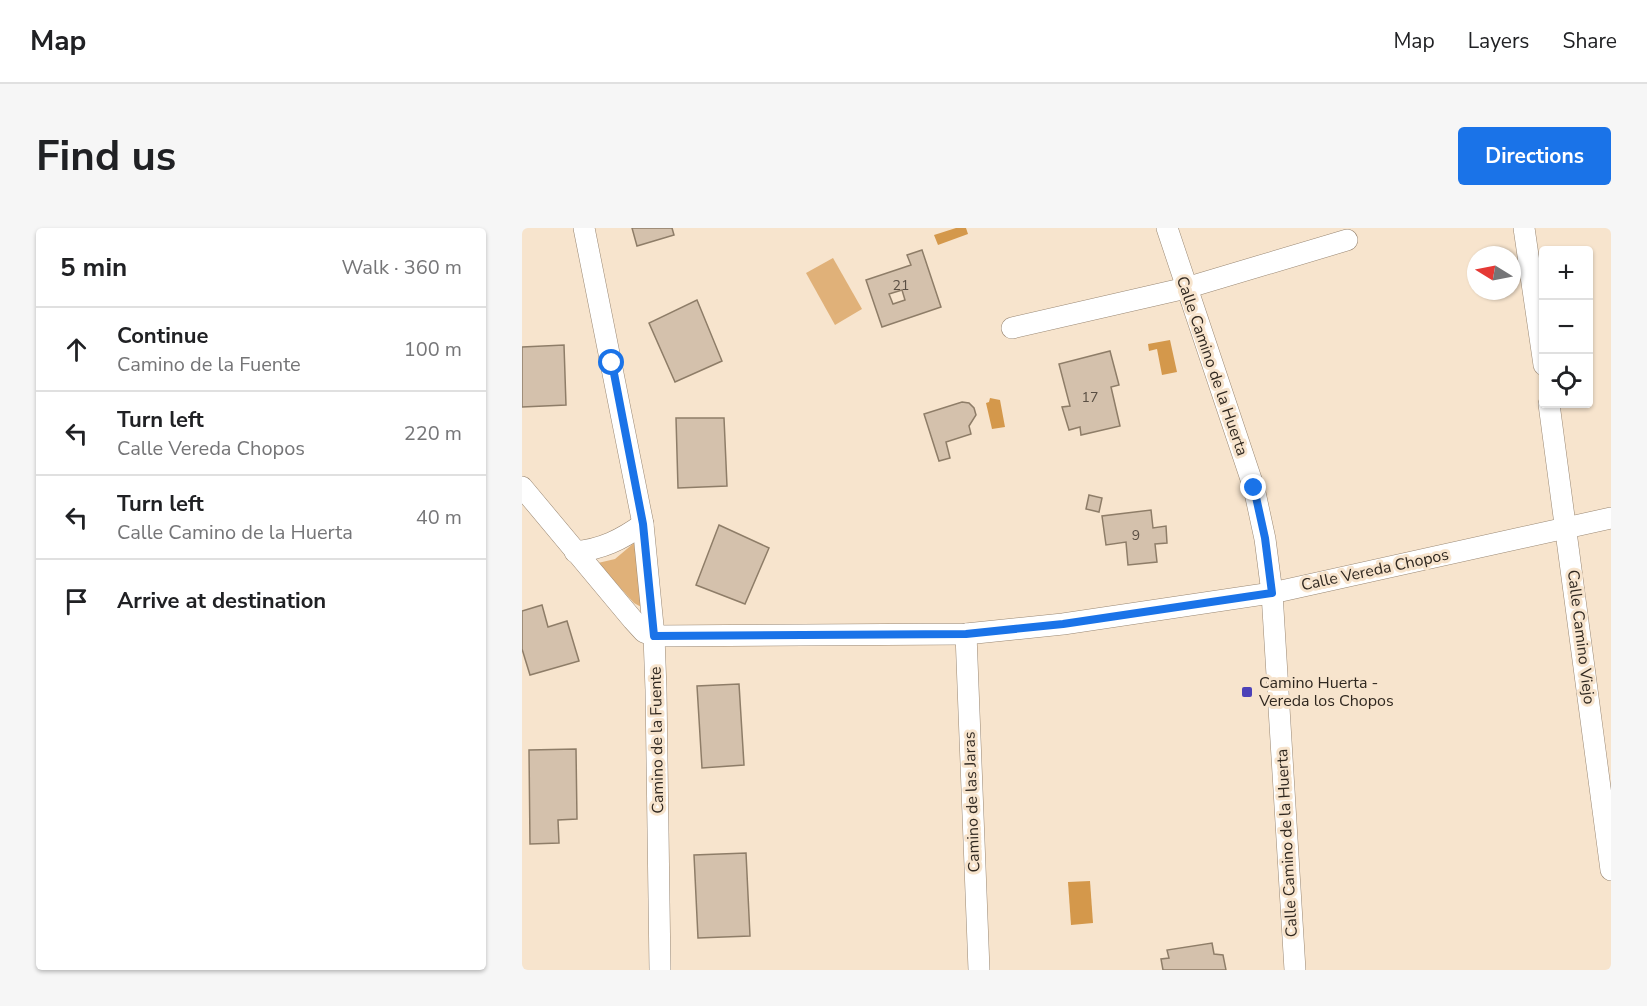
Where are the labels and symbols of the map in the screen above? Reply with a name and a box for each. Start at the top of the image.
north arrow [1467,246,1521,300]
street label: Calle Camino de la Huerta [1171,273,1253,459]
house number: 21 [893,276,909,295]
route start [598,349,624,375]
house number: 17 [1082,388,1098,407]
route end [1240,474,1266,500]
house number: 9 [1132,526,1140,545]
street label: Calle Vereda Chopos [1299,544,1451,596]
street label: Calle Camino Viejo [1562,568,1600,706]
street label: Camino de la Fuente [645,666,669,814]
place label: Camino Huerta - Vereda los Chopos [1258,672,1394,712]
marker: Camino Huerta - Vereda los Chopos [1240,685,1254,699]
street label: Camino de las Jaras [959,731,985,873]
street label: Calle Camino de la Huerta [1271,748,1303,938]

